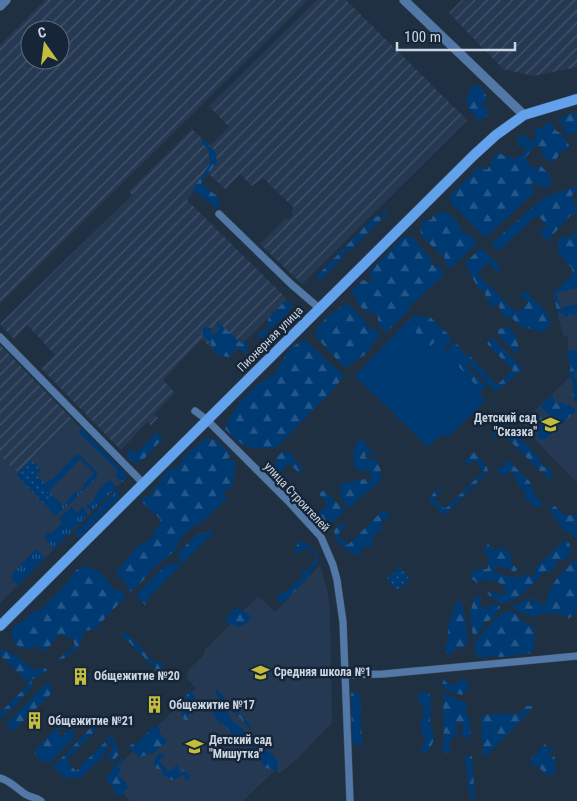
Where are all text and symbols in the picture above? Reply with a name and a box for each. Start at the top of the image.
north arrow [20,20,70,70]
scale bar [397,20,514,52]
text: С [36,24,48,41]
text: 100 m [404,28,441,46]
street label: Пионерная улица [234,303,306,375]
place label: Детский сад "Сказка" [474,411,537,439]
school or university icon: Детский сад "Сказка" [541,415,561,435]
street label: улица Строителей [261,459,333,535]
school or university icon: Средняя школа №1 [250,662,270,682]
place label: Средняя школа №1 [274,665,371,679]
building icon: Общежитие №20 [70,666,90,686]
place label: Общежитие №20 [94,669,180,683]
building icon: Общежитие №17 [145,695,165,715]
place label: Общежитие №17 [169,698,255,712]
building icon: Общежитие №21 [24,711,44,731]
place label: Общежитие №21 [48,714,134,728]
place label: Детский сад "Мишутка" [209,733,272,761]
school or university icon: Детский сад "Мишутка" [185,737,205,757]

